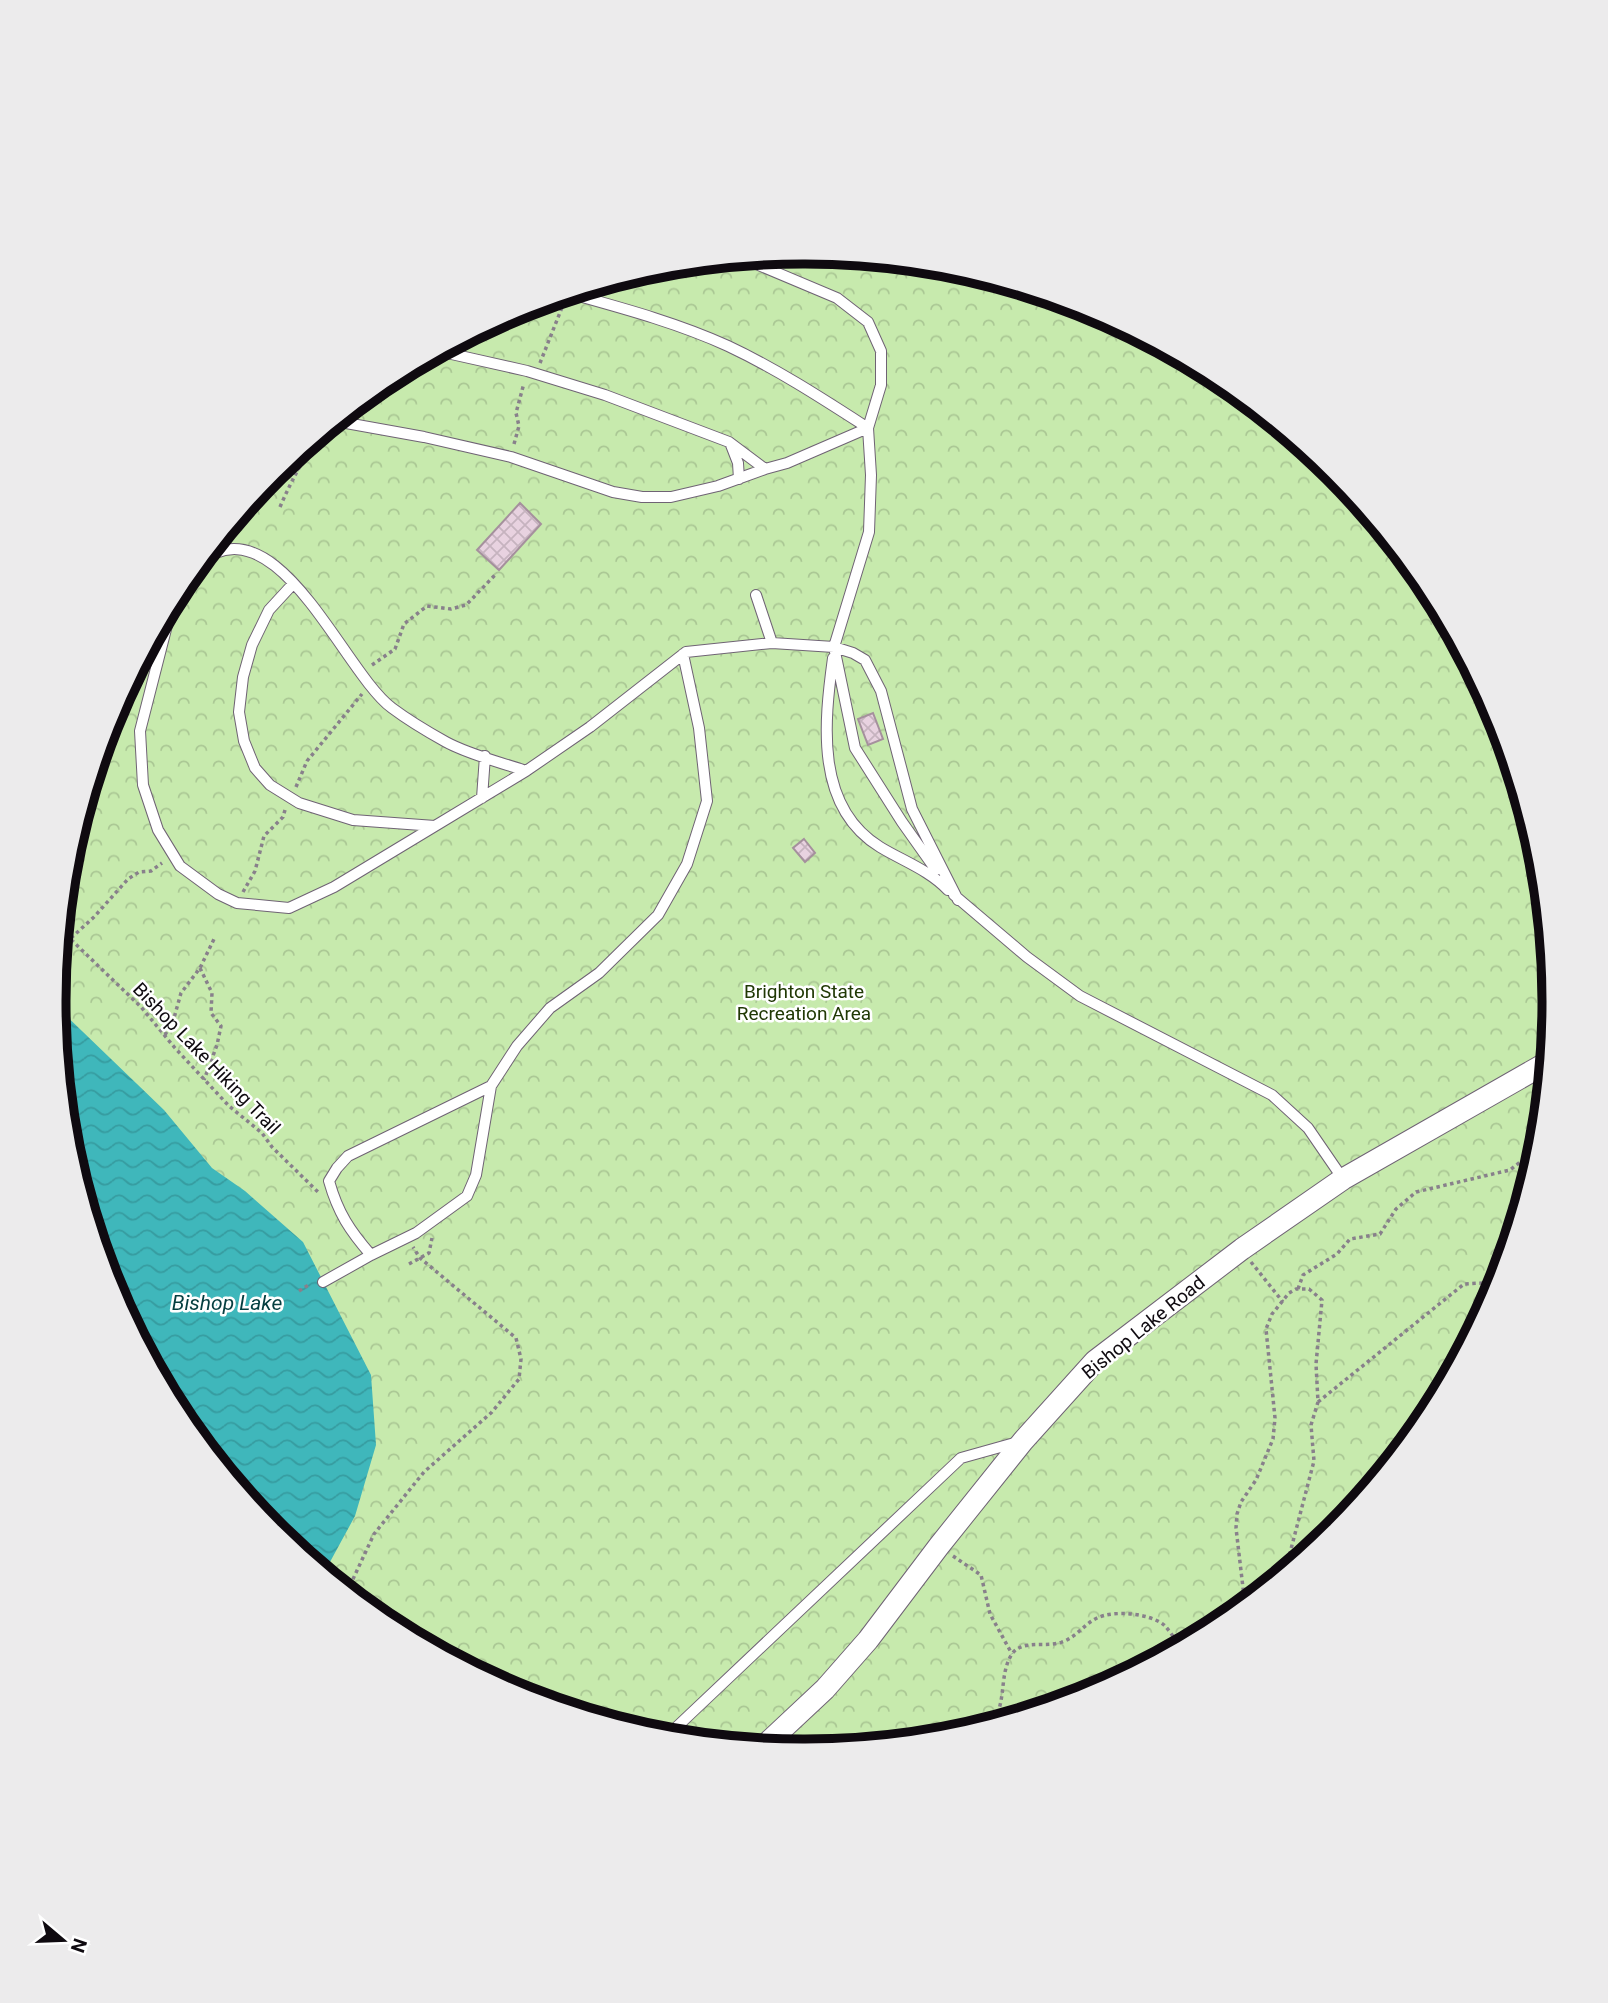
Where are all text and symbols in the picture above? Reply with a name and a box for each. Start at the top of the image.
street label: Bishop Lake Hiking Trail [128,978,285,1139]
park label: Brighton State Recreation Area [737,980,871,1025]
street label: Bishop Lake Road [1077,1271,1209,1384]
water label: Bishop Lake [172,1291,282,1315]
north arrow [28,1905,98,1975]
text: N [66,1935,92,1955]

